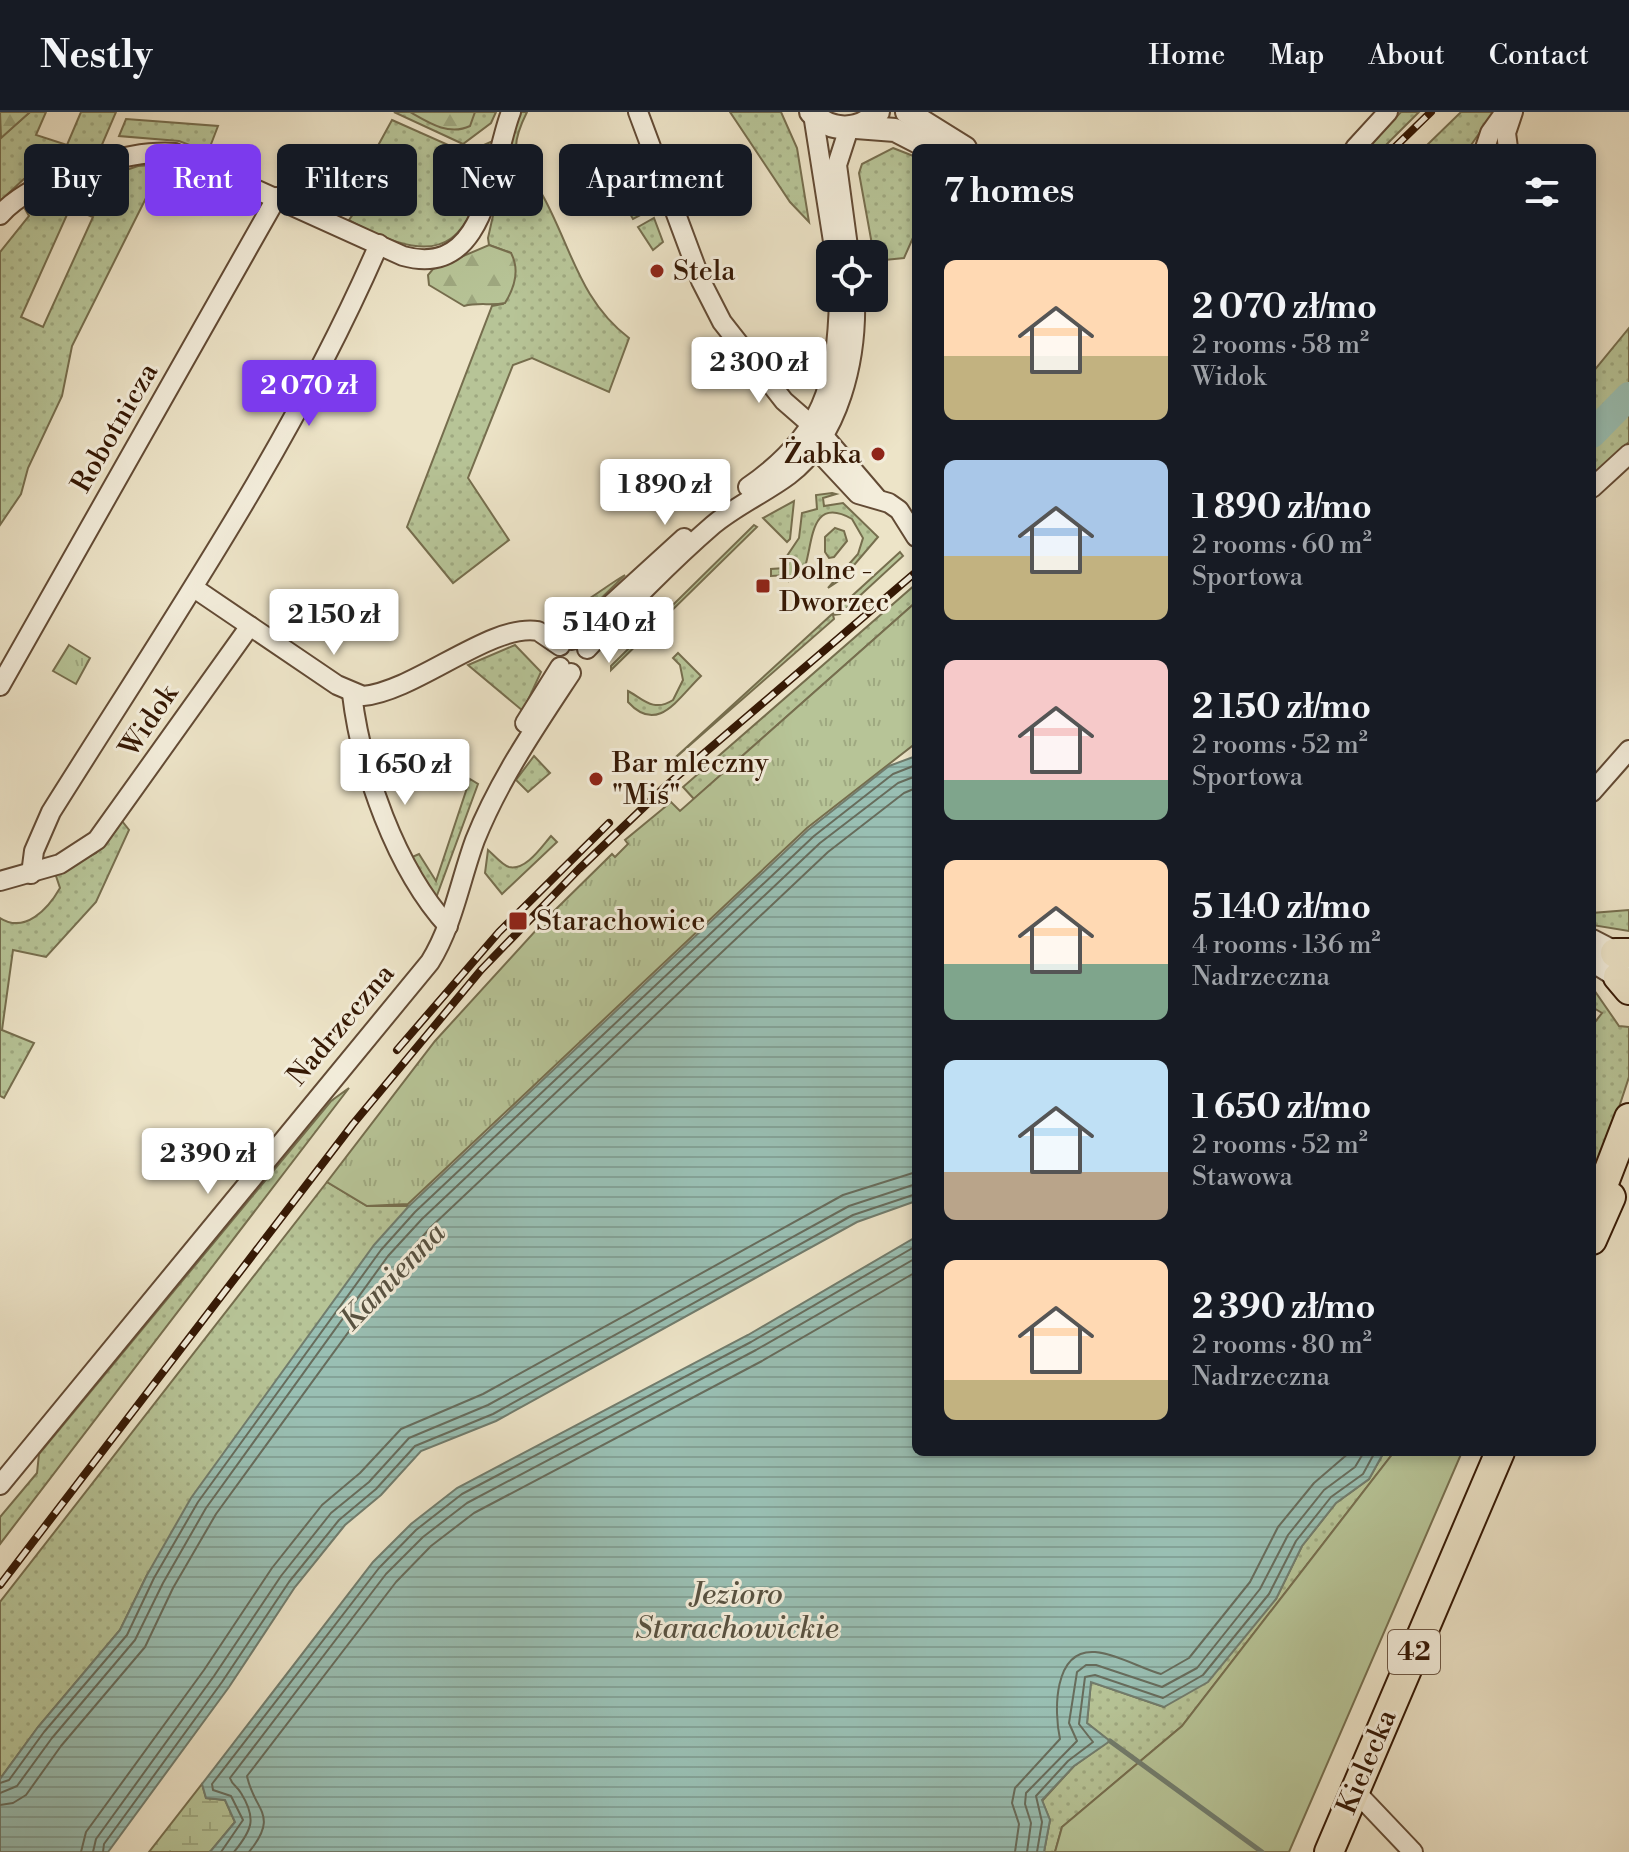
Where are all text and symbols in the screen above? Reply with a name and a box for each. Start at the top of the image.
text: Nestly [40,32,153,79]
text: Home [1149,38,1225,73]
text: Map [1269,38,1324,73]
text: About [1368,38,1445,73]
text: Contact [1489,38,1589,73]
chip: Buy [24,144,129,216]
chip: Rent [145,144,261,216]
chip: Filters [277,144,417,216]
chip: New [433,144,543,216]
chip: Apartment [559,144,752,216]
icon: filters [1520,170,1564,214]
text: 7 homes [944,171,1074,213]
map controls [816,240,888,312]
button: locate [816,240,888,312]
place label: Stela [673,254,736,289]
marker: Stela [648,262,666,280]
text: 2 070 zł/mo [1192,287,1377,329]
icon: home [1008,292,1104,388]
text: 2 rooms · 58 m² [1192,329,1369,361]
pin: 2 300 zł [676,337,842,405]
text: 2 300 zł [710,347,808,379]
street label: Robotnicza [64,356,167,499]
pin: 2 070 zł [226,360,392,428]
text: Widok [1192,361,1266,393]
text: 2 070 zł [260,370,358,402]
place label: Żabka [784,436,863,472]
marker: Żabka [869,445,887,463]
pin: 1 890 zł [582,459,748,527]
text: 1 890 zł [618,469,712,501]
text: 1 890 zł/mo [1192,487,1372,529]
icon: home [1008,492,1104,588]
text: 2 rooms · 60 m² [1192,529,1372,561]
place label: Dolne - Dworzec [779,553,889,620]
text: Sportowa [1192,561,1303,593]
marker: Dolne - Dworzec [754,577,772,595]
pin: 2 150 zł [251,589,417,657]
pin: 5 140 zł [526,597,692,665]
text: 2 150 zł [287,599,381,631]
text: 5 140 zł [562,607,656,639]
street label: Widok [112,677,187,765]
text: 2 150 zł/mo [1192,687,1371,729]
icon: home [1008,692,1104,788]
text: 2 rooms · 52 m² [1192,729,1368,761]
pin: 1 650 zł [322,739,488,807]
place label: Bar mleczny "Miś" [611,746,769,813]
text: 1 650 zł [358,749,452,781]
text: Sportowa [1192,761,1303,793]
marker: Bar mleczny "Miś" [587,770,605,788]
text: 5 140 zł/mo [1192,887,1371,929]
icon: home [1008,892,1104,988]
place label: Starachowice [536,904,705,939]
marker: Starachowice [507,910,529,932]
text: 4 rooms · 136 m² [1192,929,1381,961]
street label: Nadrzeczna [280,956,403,1093]
text: Nadrzeczna [1192,961,1330,993]
text: 1 650 zł/mo [1192,1087,1371,1129]
icon: home [1008,1092,1104,1188]
pin: 2 390 zł [125,1128,291,1196]
text: 2 rooms · 52 m² [1192,1129,1368,1161]
text: 2 390 zł [160,1138,256,1170]
text: Stawowa [1192,1161,1293,1193]
water label: Kamienna [332,1215,454,1339]
text: 2 390 zł/mo [1192,1287,1376,1329]
icon: home [1008,1292,1104,1388]
text: 2 rooms · 80 m² [1192,1329,1372,1361]
text: Nadrzeczna [1192,1361,1330,1393]
water label: Jezioro Starachowickie [635,1576,839,1648]
road number: 42 [1388,1630,1440,1674]
street label: Kielecka [1329,1704,1405,1819]

